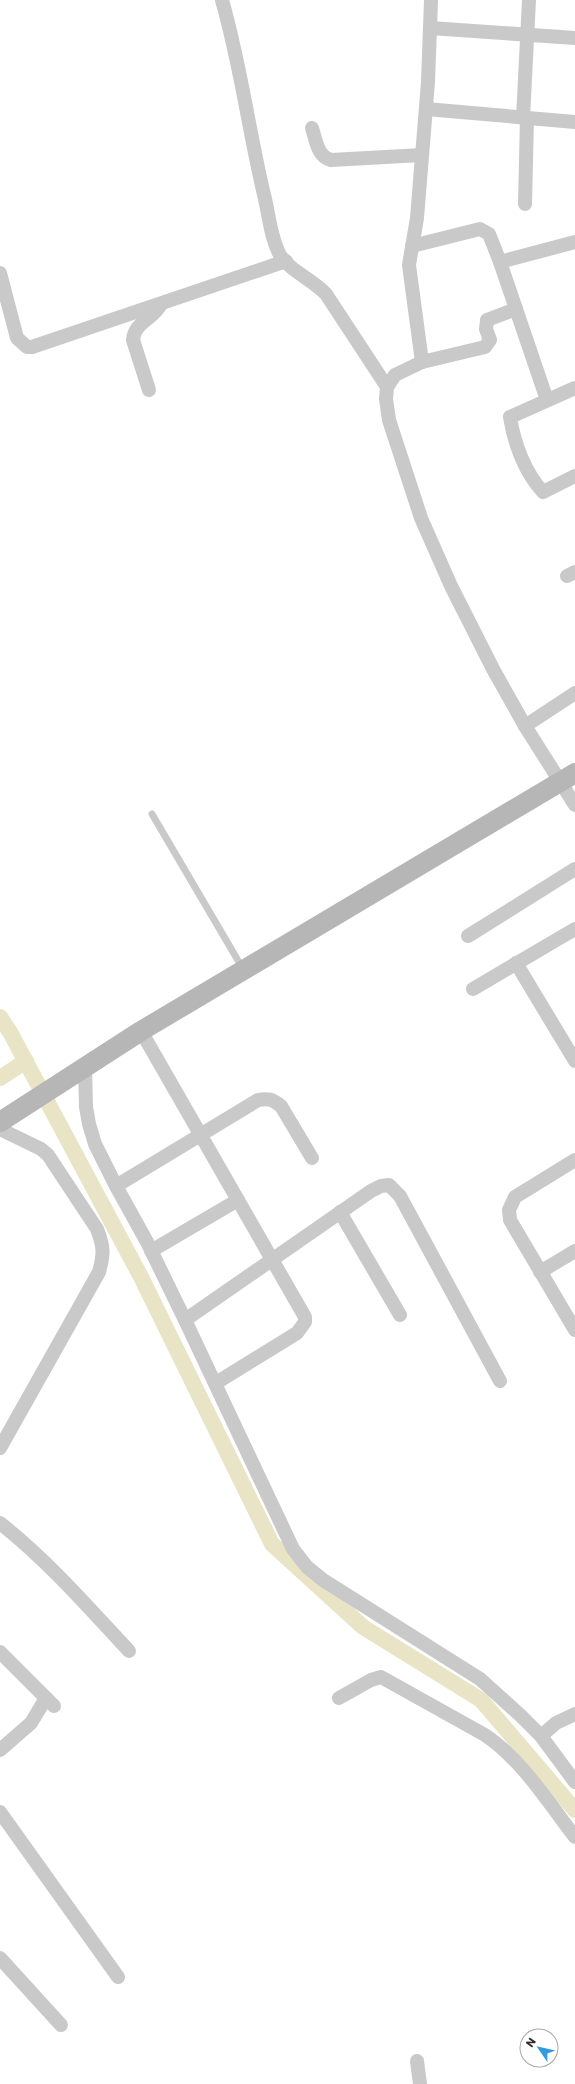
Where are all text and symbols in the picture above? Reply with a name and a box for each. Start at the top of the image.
north arrow [519,2028,559,2068]
text: N [522,2035,540,2050]

